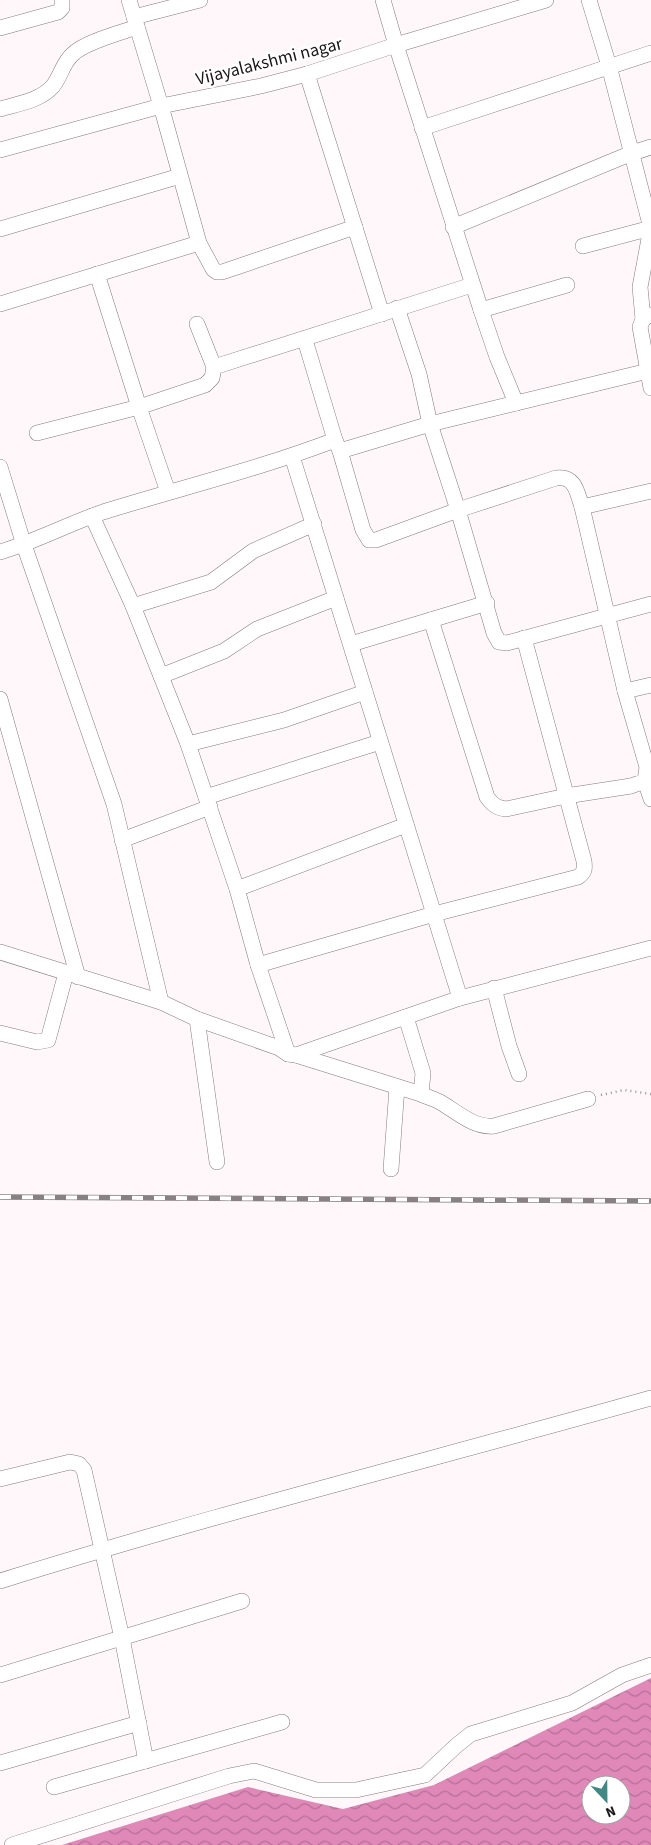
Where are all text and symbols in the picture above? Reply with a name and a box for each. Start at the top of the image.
street label: Vijayalakshmi nagar [193,31,346,92]
north arrow [581,1775,631,1825]
text: N [602,1800,619,1822]

